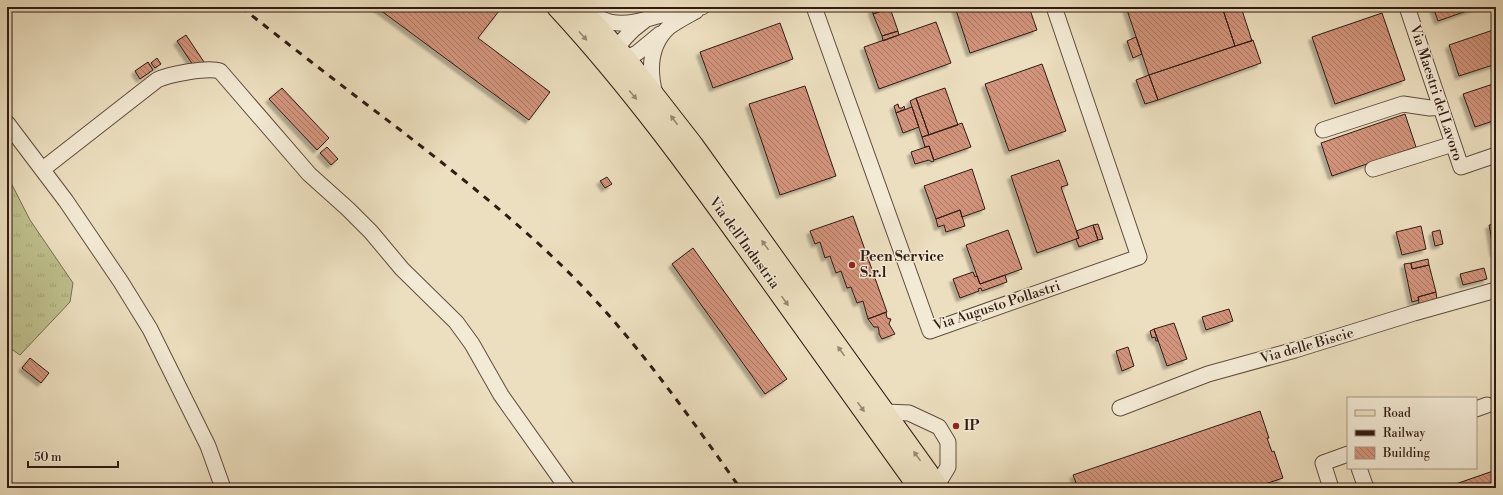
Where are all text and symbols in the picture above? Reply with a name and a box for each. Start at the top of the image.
street label: Via Maestri del Lavoro [1405,22,1467,163]
one-way arrow [578,31,587,40]
one-way arrow [629,90,638,100]
one-way arrow [670,115,678,126]
street label: Via dell'Industria [704,193,784,293]
one-way arrow [761,240,769,250]
place label: Peen Service S.r.l [860,248,945,282]
marker: Peen Service S.r.l [847,260,857,270]
street label: Via Augusto Pollastri [930,277,1063,335]
one-way arrow [781,296,789,306]
street label: Via delle Biscie [1257,324,1356,368]
one-way arrow [837,345,845,356]
legend [1347,397,1477,469]
one-way arrow [857,401,865,412]
text: Road [1383,406,1411,421]
place label: IP [964,417,979,435]
marker: IP [951,421,961,431]
text: Railway [1383,426,1425,441]
scale bar [28,443,118,469]
text: Building [1382,446,1431,461]
text: 50 m [34,450,62,465]
one-way arrow [913,451,921,462]

